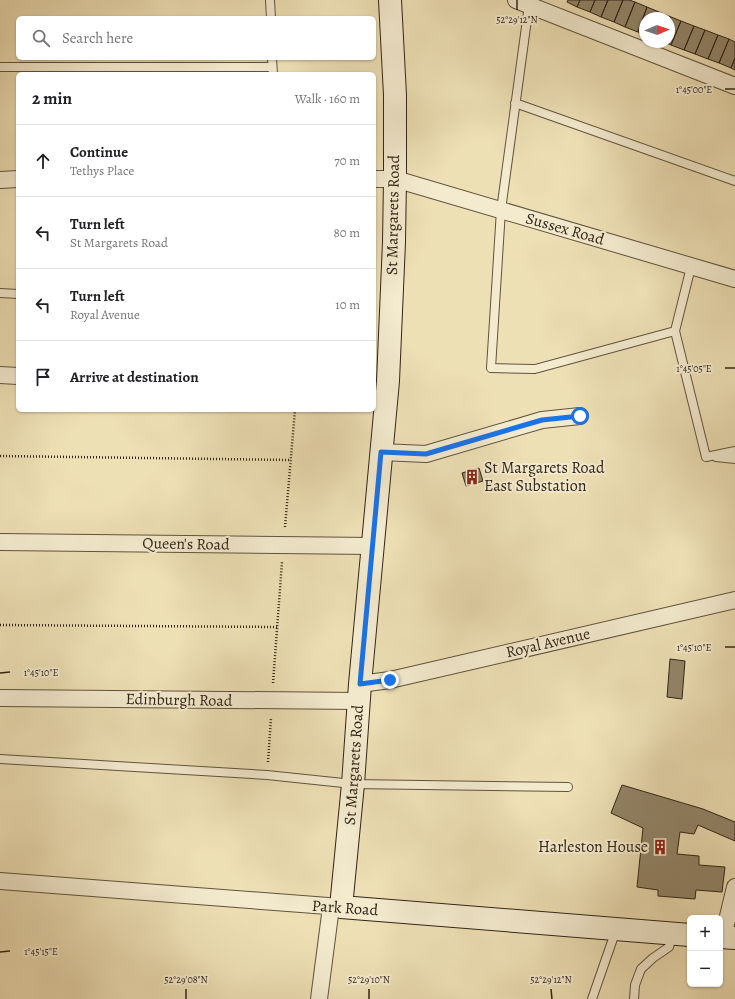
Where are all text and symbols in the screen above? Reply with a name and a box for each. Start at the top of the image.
north arrow [639,12,675,48]
text: 52°29'12"N [496,13,538,26]
search box [16,16,376,60]
icon: search [30,27,52,49]
text: Search here [62,28,133,48]
text: 1°45'00"E [676,83,712,96]
text: 2 min [32,87,72,110]
text: Walk · 160 m [295,90,360,107]
text: Continue [70,142,128,162]
icon: ahead [32,150,54,172]
text: 70 m [334,152,360,169]
street label: St Margarets Road [381,154,405,275]
text: Tethys Place [70,162,134,179]
street label: Sussex Road [523,207,607,251]
text: Turn left [70,214,125,234]
icon: left [32,222,54,244]
text: 80 m [333,224,360,241]
text: St Margarets Road [70,234,168,251]
text: Turn left [70,286,125,306]
icon: left [32,294,54,316]
text: 10 m [335,296,360,313]
text: Royal Avenue [70,306,140,323]
text: 1°45'05"E [676,362,712,375]
icon: arrive [32,366,54,388]
text: Arrive at destination [70,367,199,387]
route start [571,407,589,425]
place label: St Margarets Road East Substation [484,457,605,497]
building icon: St Margarets Road East Substation [463,468,481,486]
street label: Queen's Road [142,532,230,556]
street label: Royal Avenue [504,623,592,663]
text: 1°45'10"E [677,641,711,654]
text: 1°45'10"E [24,666,58,679]
route end [381,671,399,689]
street label: Edinburgh Road [125,688,233,712]
street label: St Margarets Road [339,704,369,826]
place label: Harleston House [538,836,648,858]
building icon: Harleston House [651,838,669,856]
street label: Park Road [311,895,379,921]
map controls [687,915,723,987]
button: + [687,915,723,951]
text: 1°45'15"E [24,945,58,958]
button: − [687,951,723,987]
text: 52°29'08"N [164,973,208,986]
text: 52°29'10"N [348,973,390,986]
text: 52°29'12"N [530,973,572,986]

